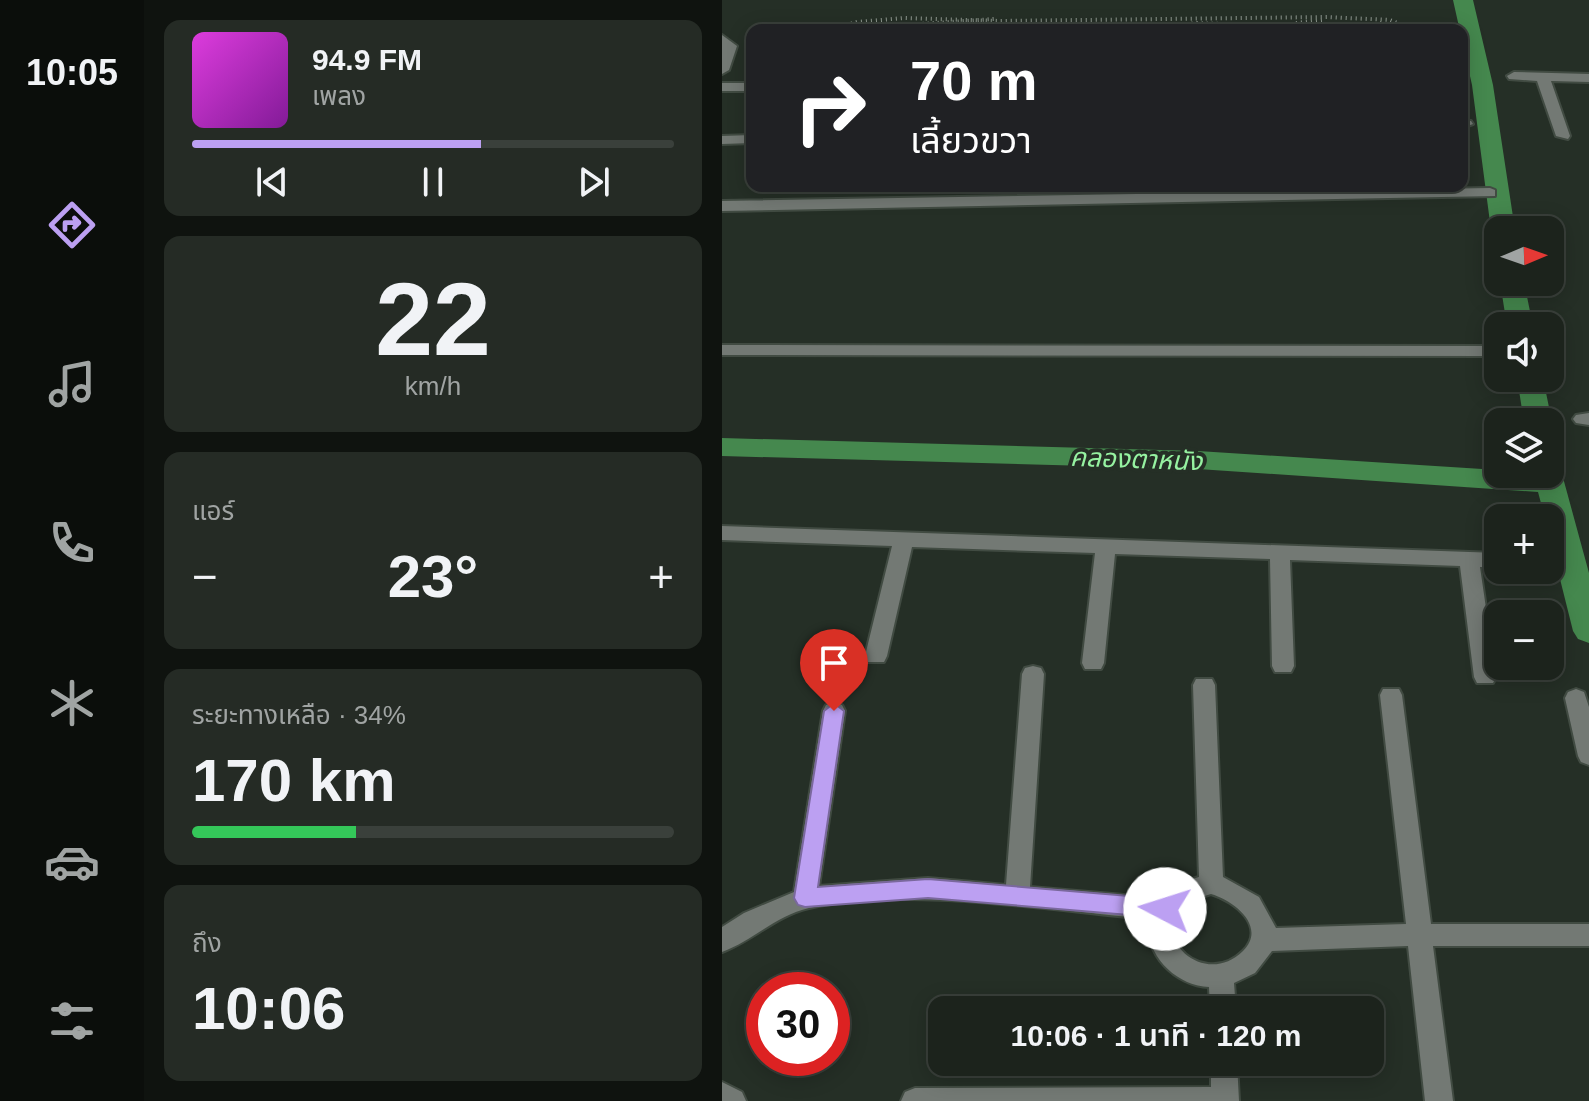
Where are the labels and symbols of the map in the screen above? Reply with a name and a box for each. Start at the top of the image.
north arrow [1484,216,1564,296]
water label: คลองตาหนัง [1070,442,1203,476]
pin [800,629,868,711]
position arrow [1123,867,1207,951]
speed limit sign: 30 [746,972,850,1076]

